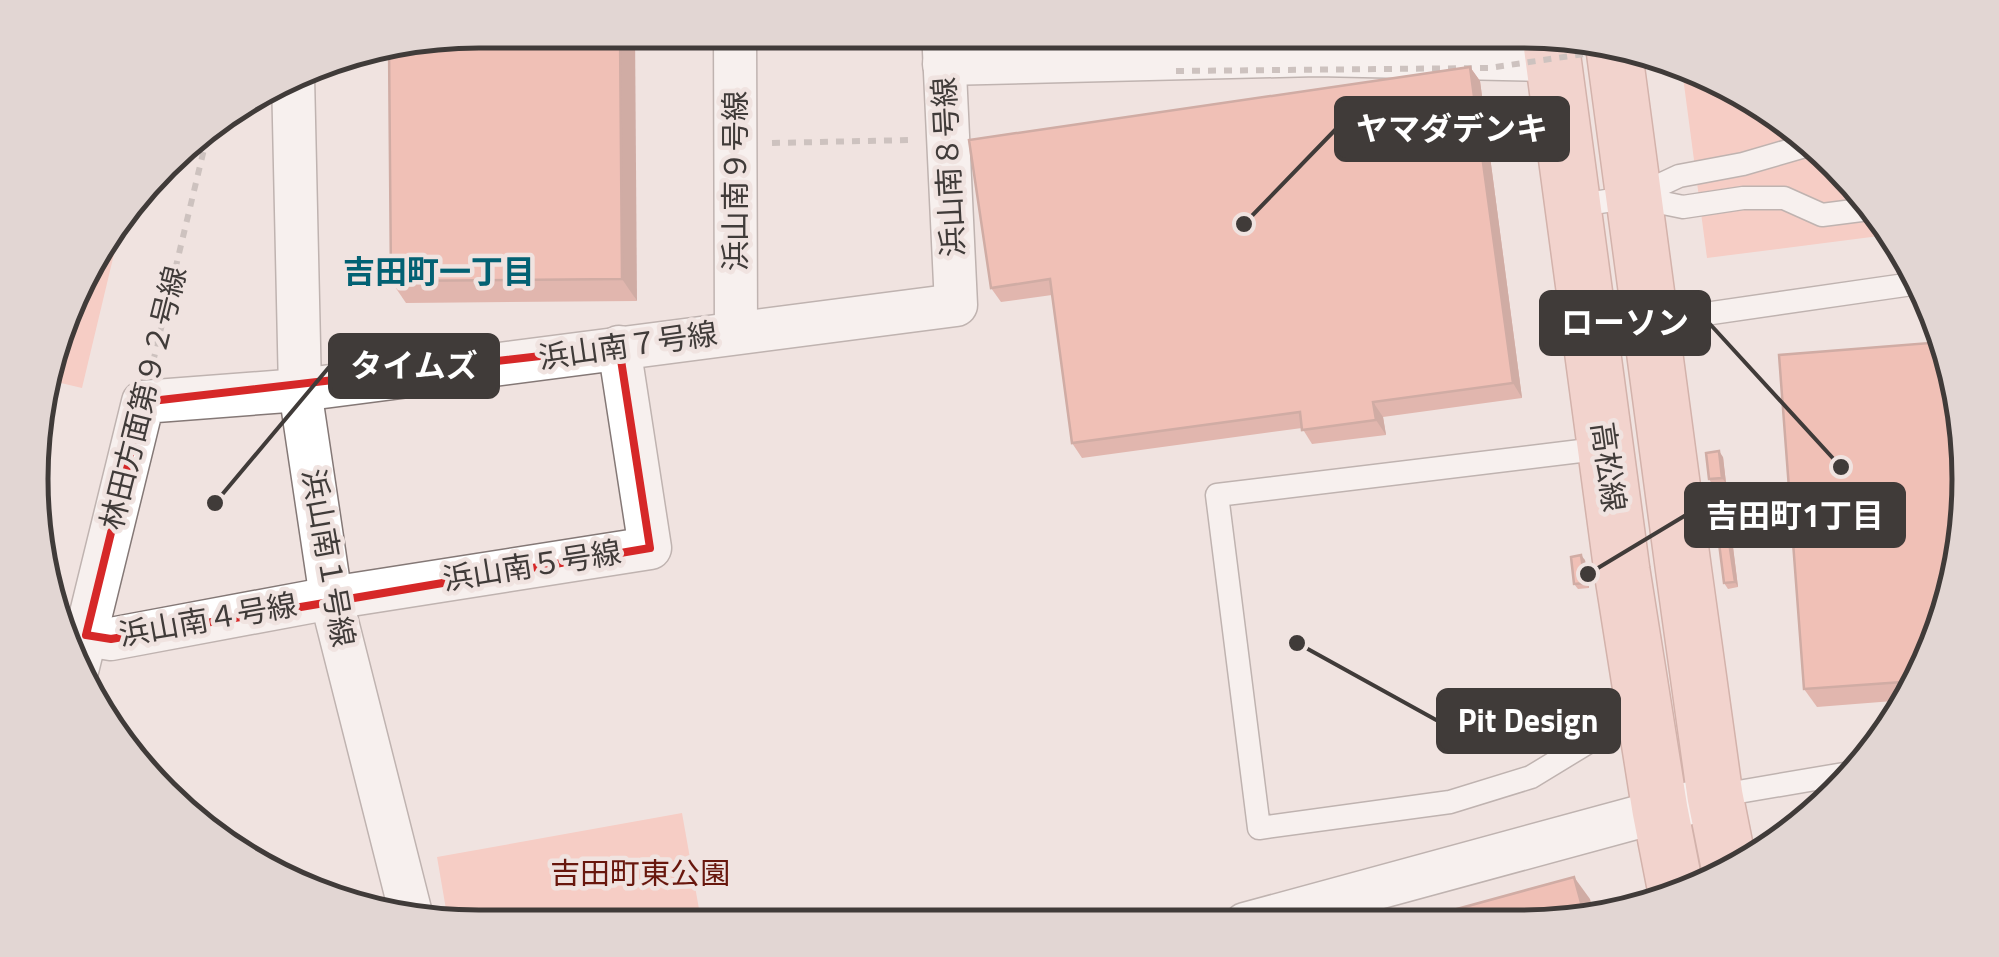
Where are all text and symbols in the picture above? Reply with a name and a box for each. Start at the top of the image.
street label: 浜山南８号線 [920,76,976,258]
street label: 浜山南９号線 [712,91,758,271]
callout: ヤマダデンキ [1336,98,1568,160]
text: ヤマダデンキ [1356,104,1548,152]
district label: 吉田町一丁目 [343,247,535,295]
street label: 林田方面第９２号線 [88,261,198,534]
callout: ローソン [1541,292,1709,354]
text: ローソン [1561,298,1689,346]
street label: 浜山南７号線 [536,310,720,380]
callout: タイムズ [330,335,498,397]
text: タイムズ [350,341,478,389]
street label: 高松線 [1580,419,1638,515]
street label: 浜山南１号線 [291,465,367,650]
callout: 吉田町1丁目 [1686,484,1904,546]
text: 吉田町1丁目 [1706,491,1884,539]
street label: 浜山南５号線 [439,528,624,602]
street label: 浜山南４号線 [115,581,300,657]
callout: Pit Design [1438,690,1619,752]
text: Pit Design [1458,696,1598,744]
park label: 吉田町東公園 [550,850,730,896]

